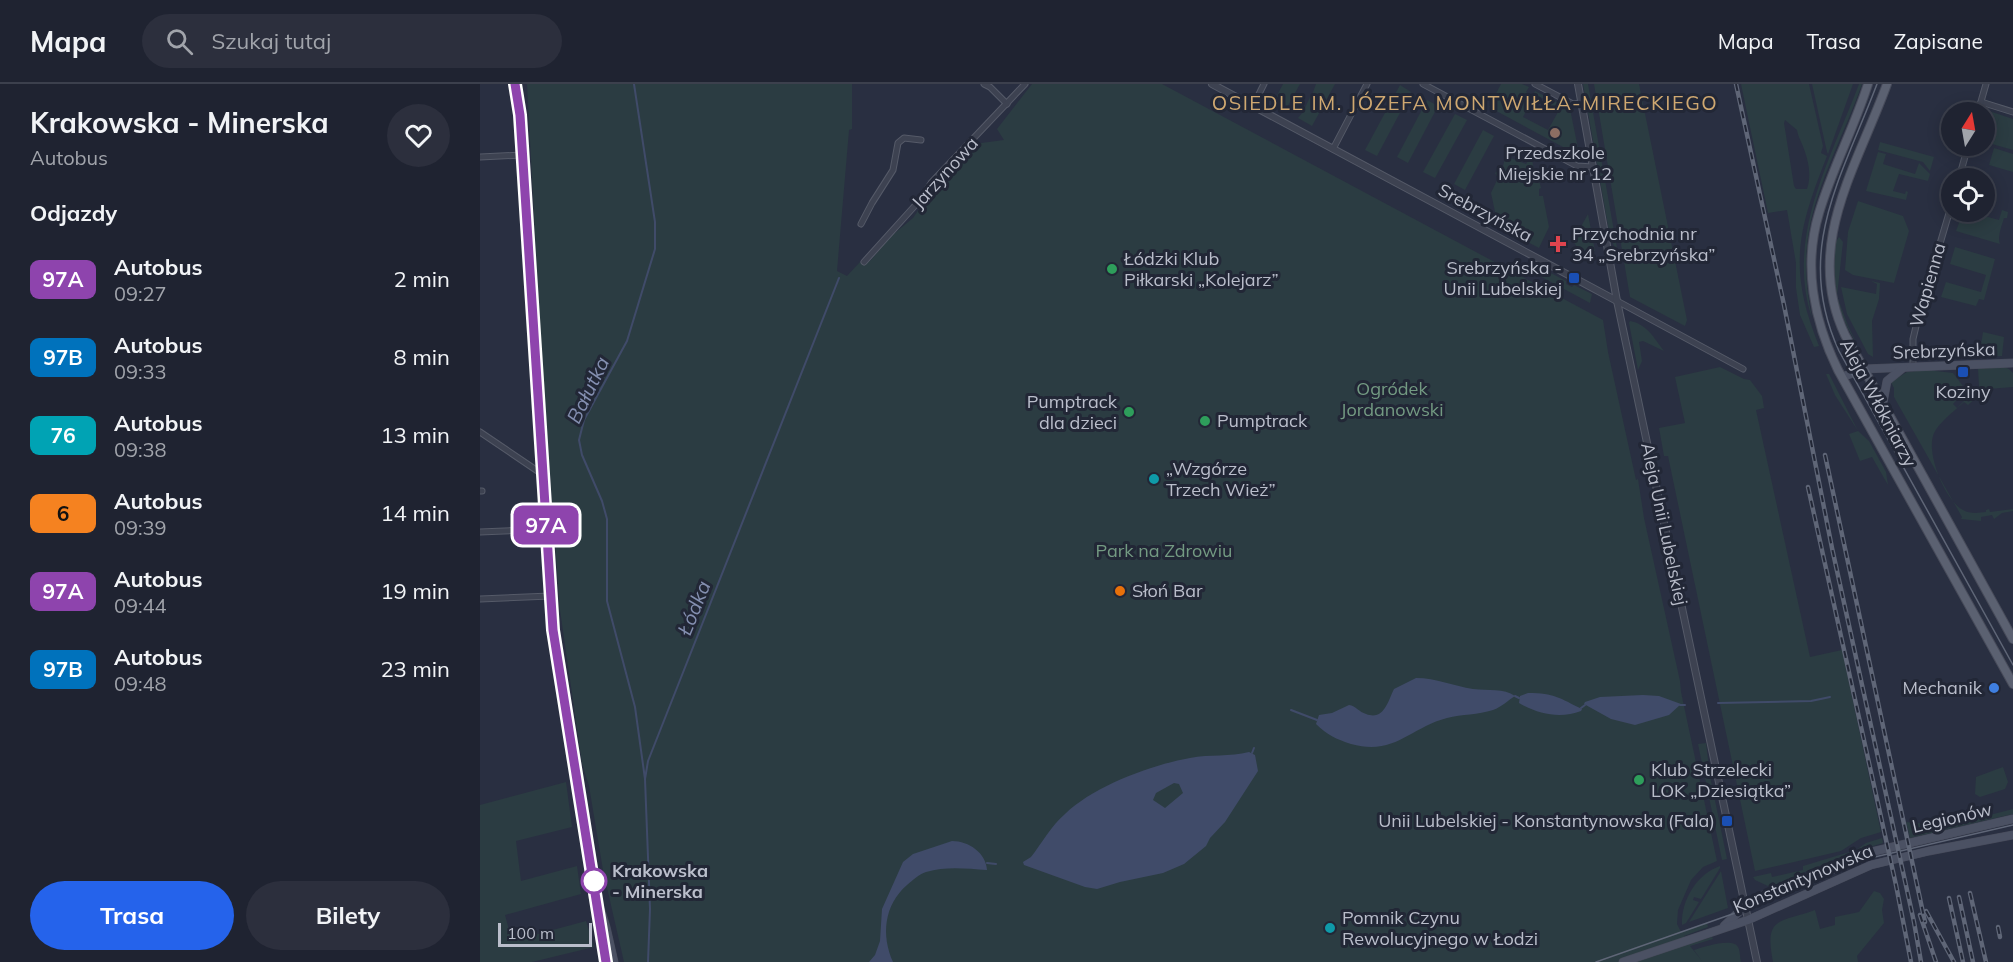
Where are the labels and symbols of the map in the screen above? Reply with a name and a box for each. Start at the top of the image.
district label: OSIEDLE IM. JÓZEFA MONTWIŁŁA-MIRECKIEGO [1212,90,1718,115]
north arrow [1941,102,1995,156]
marker: Przedszkole Miejskie nr 12 [1548,126,1562,140]
street label: Jarzynowa [906,132,983,213]
place label: Przedszkole Miejskie nr 12 [1498,141,1612,185]
street label: Srebrzyńska [1434,178,1536,247]
place label: Przychodnia nr 34 „Srebrzyńska” [1572,222,1715,266]
marker: Przychodnia nr 34 „Srebrzyńska” [1549,235,1567,253]
street label: Wapienna [1905,240,1951,330]
place label: Łódzki Klub Piłkarski „Kolejarz” [1123,247,1279,291]
place label: Srebrzyńska - Unii Lubelskiej [1444,256,1562,300]
marker: Łódzki Klub Piłkarski „Kolejarz” [1105,262,1119,276]
marker: Srebrzyńska - Unii Lubelskiej [1567,271,1581,285]
street label: Aleja Włókniarzy [1835,335,1922,471]
street label: Srebrzyńska [1892,337,1996,364]
water label: Bałutka [561,352,614,427]
marker: Koziny [1956,365,1970,379]
park label: Ogródek Jordanowski [1341,377,1443,421]
place label: Koziny [1935,380,1991,403]
place label: Pumptrack dla dzieci [1027,390,1118,434]
marker: Pumptrack dla dzieci [1122,405,1136,419]
place label: Pumptrack [1217,409,1308,432]
marker: Pumptrack [1198,414,1212,428]
street label: Aleja Unii Lubelskiej [1636,441,1693,607]
place label: „Wzgórze Trzech Wież” [1166,457,1276,501]
marker: „Wzgórze Trzech Wież” [1147,472,1161,486]
line badge: 97A [512,506,580,544]
park label: Park na Zdrowiu [1096,539,1232,562]
water label: Łódka [671,577,716,640]
place label: Słoń Bar [1132,579,1203,602]
marker: Słoń Bar [1113,584,1127,598]
place label: Mechanik [1902,676,1983,699]
marker: Mechanik [1987,681,2001,695]
place label: Klub Strzelecki LOK „Dziesiątka” [1651,758,1791,802]
marker: Klub Strzelecki LOK „Dziesiątka” [1632,773,1646,787]
street label: Legionów [1910,797,1994,838]
place label: Unii Lubelskiej - Konstantynowska (Fala) [1378,809,1715,832]
marker: Unii Lubelskiej - Konstantynowska (Fala) [1720,814,1734,828]
street label: Konstantynowska [1729,839,1876,918]
place label: Krakowska - Minerska [612,859,708,903]
marker: Krakowska - Minerska [581,868,607,894]
place label: Pomnik Czynu Rewolucyjnego w Łodzi [1342,906,1538,950]
scale bar [498,920,592,948]
marker: Pomnik Czynu Rewolucyjnego w Łodzi [1323,921,1337,935]

